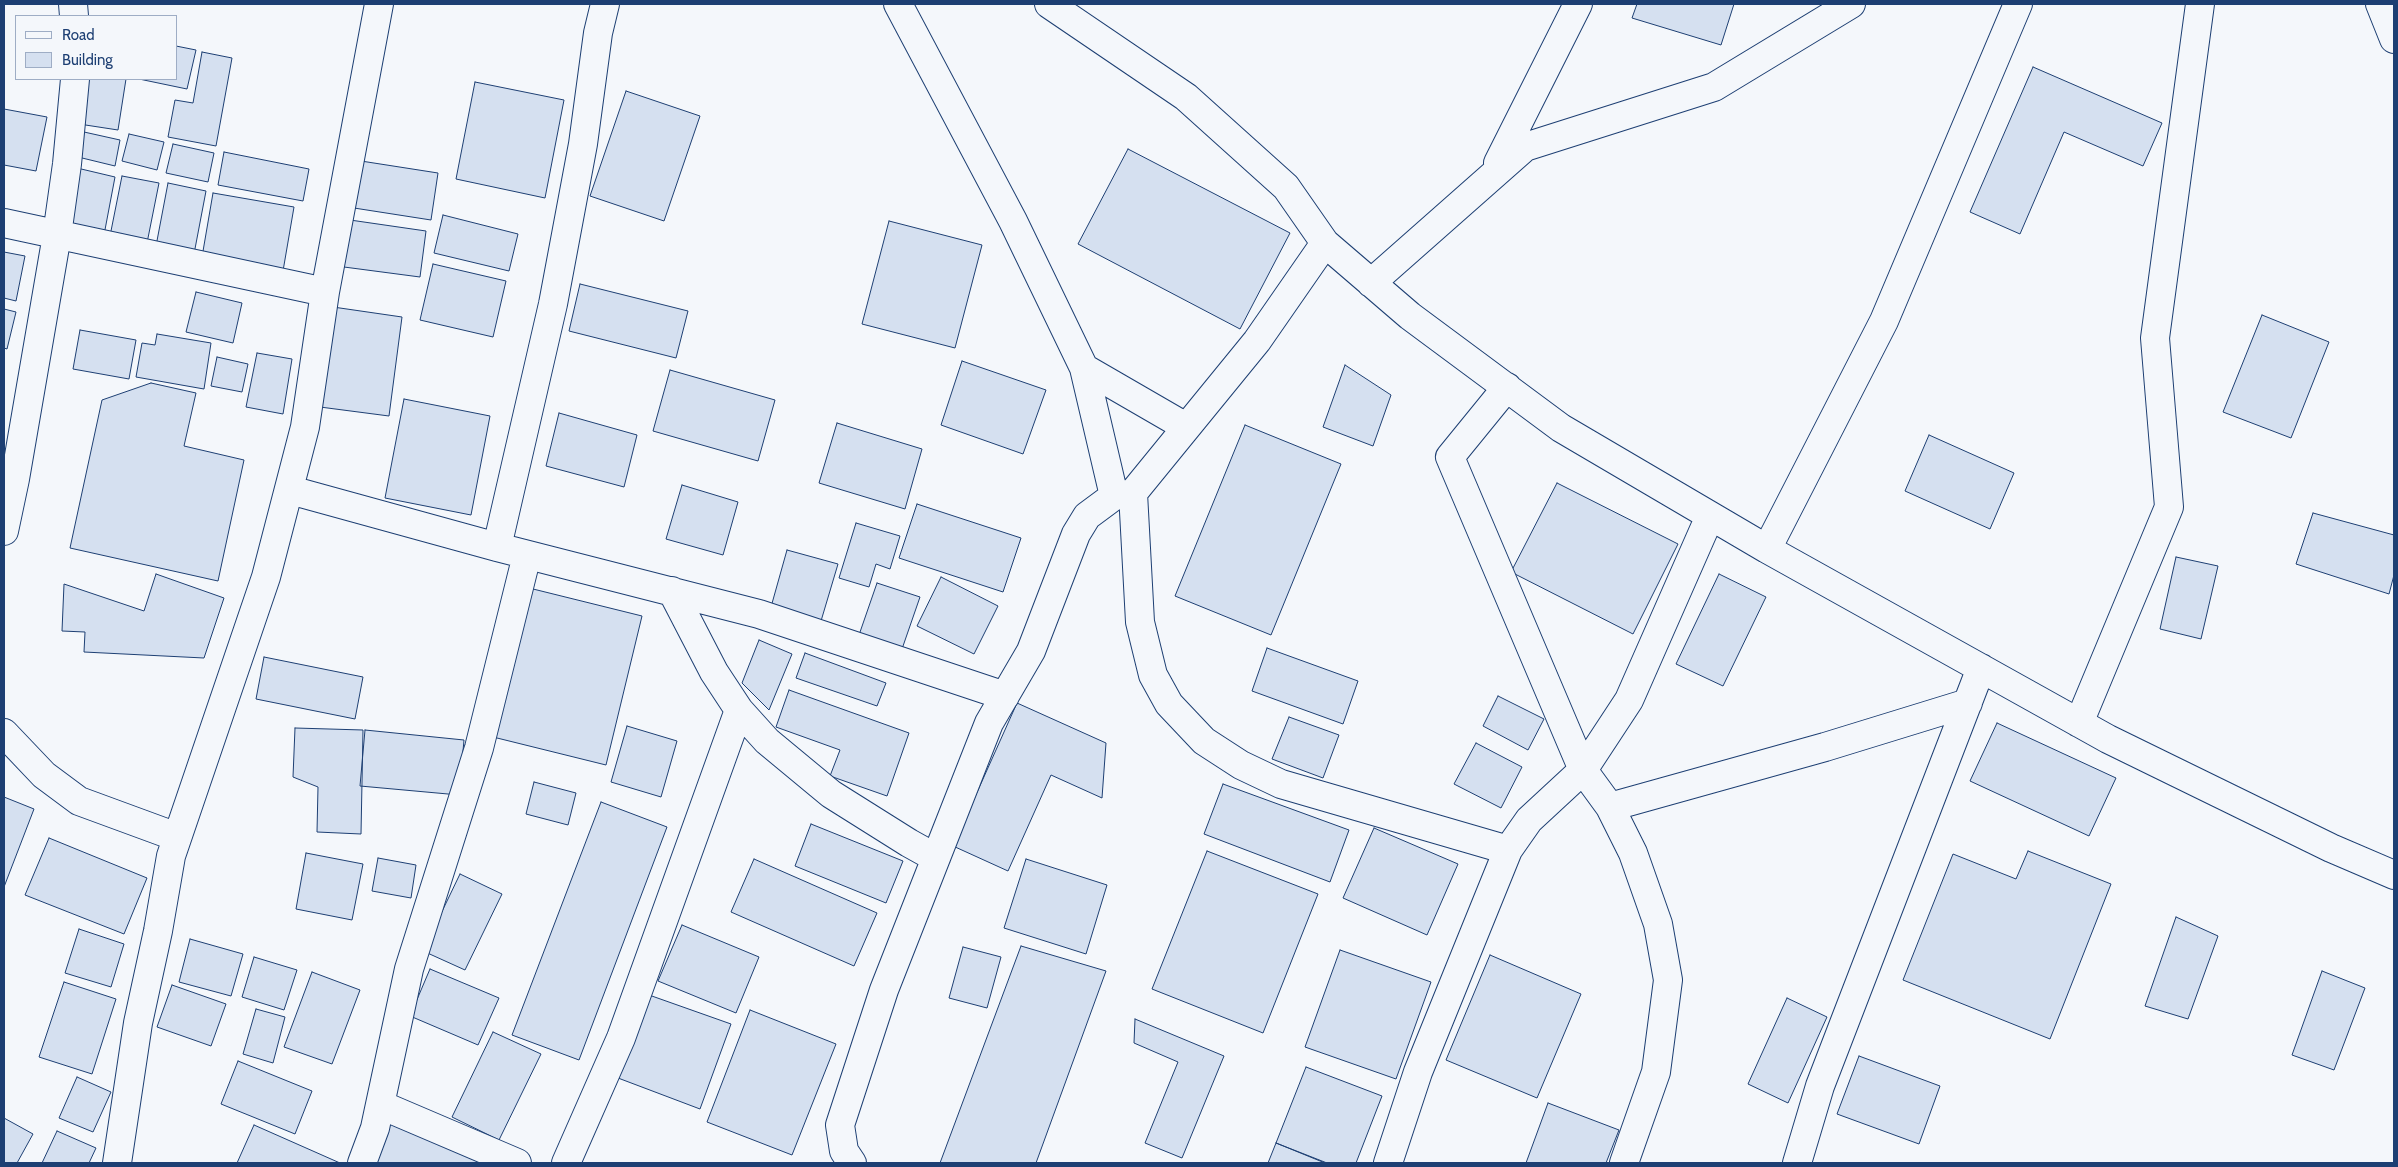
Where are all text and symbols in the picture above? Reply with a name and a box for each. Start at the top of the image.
legend [15,15,178,80]
text: Road [62,26,95,44]
text: Building [62,51,113,69]

